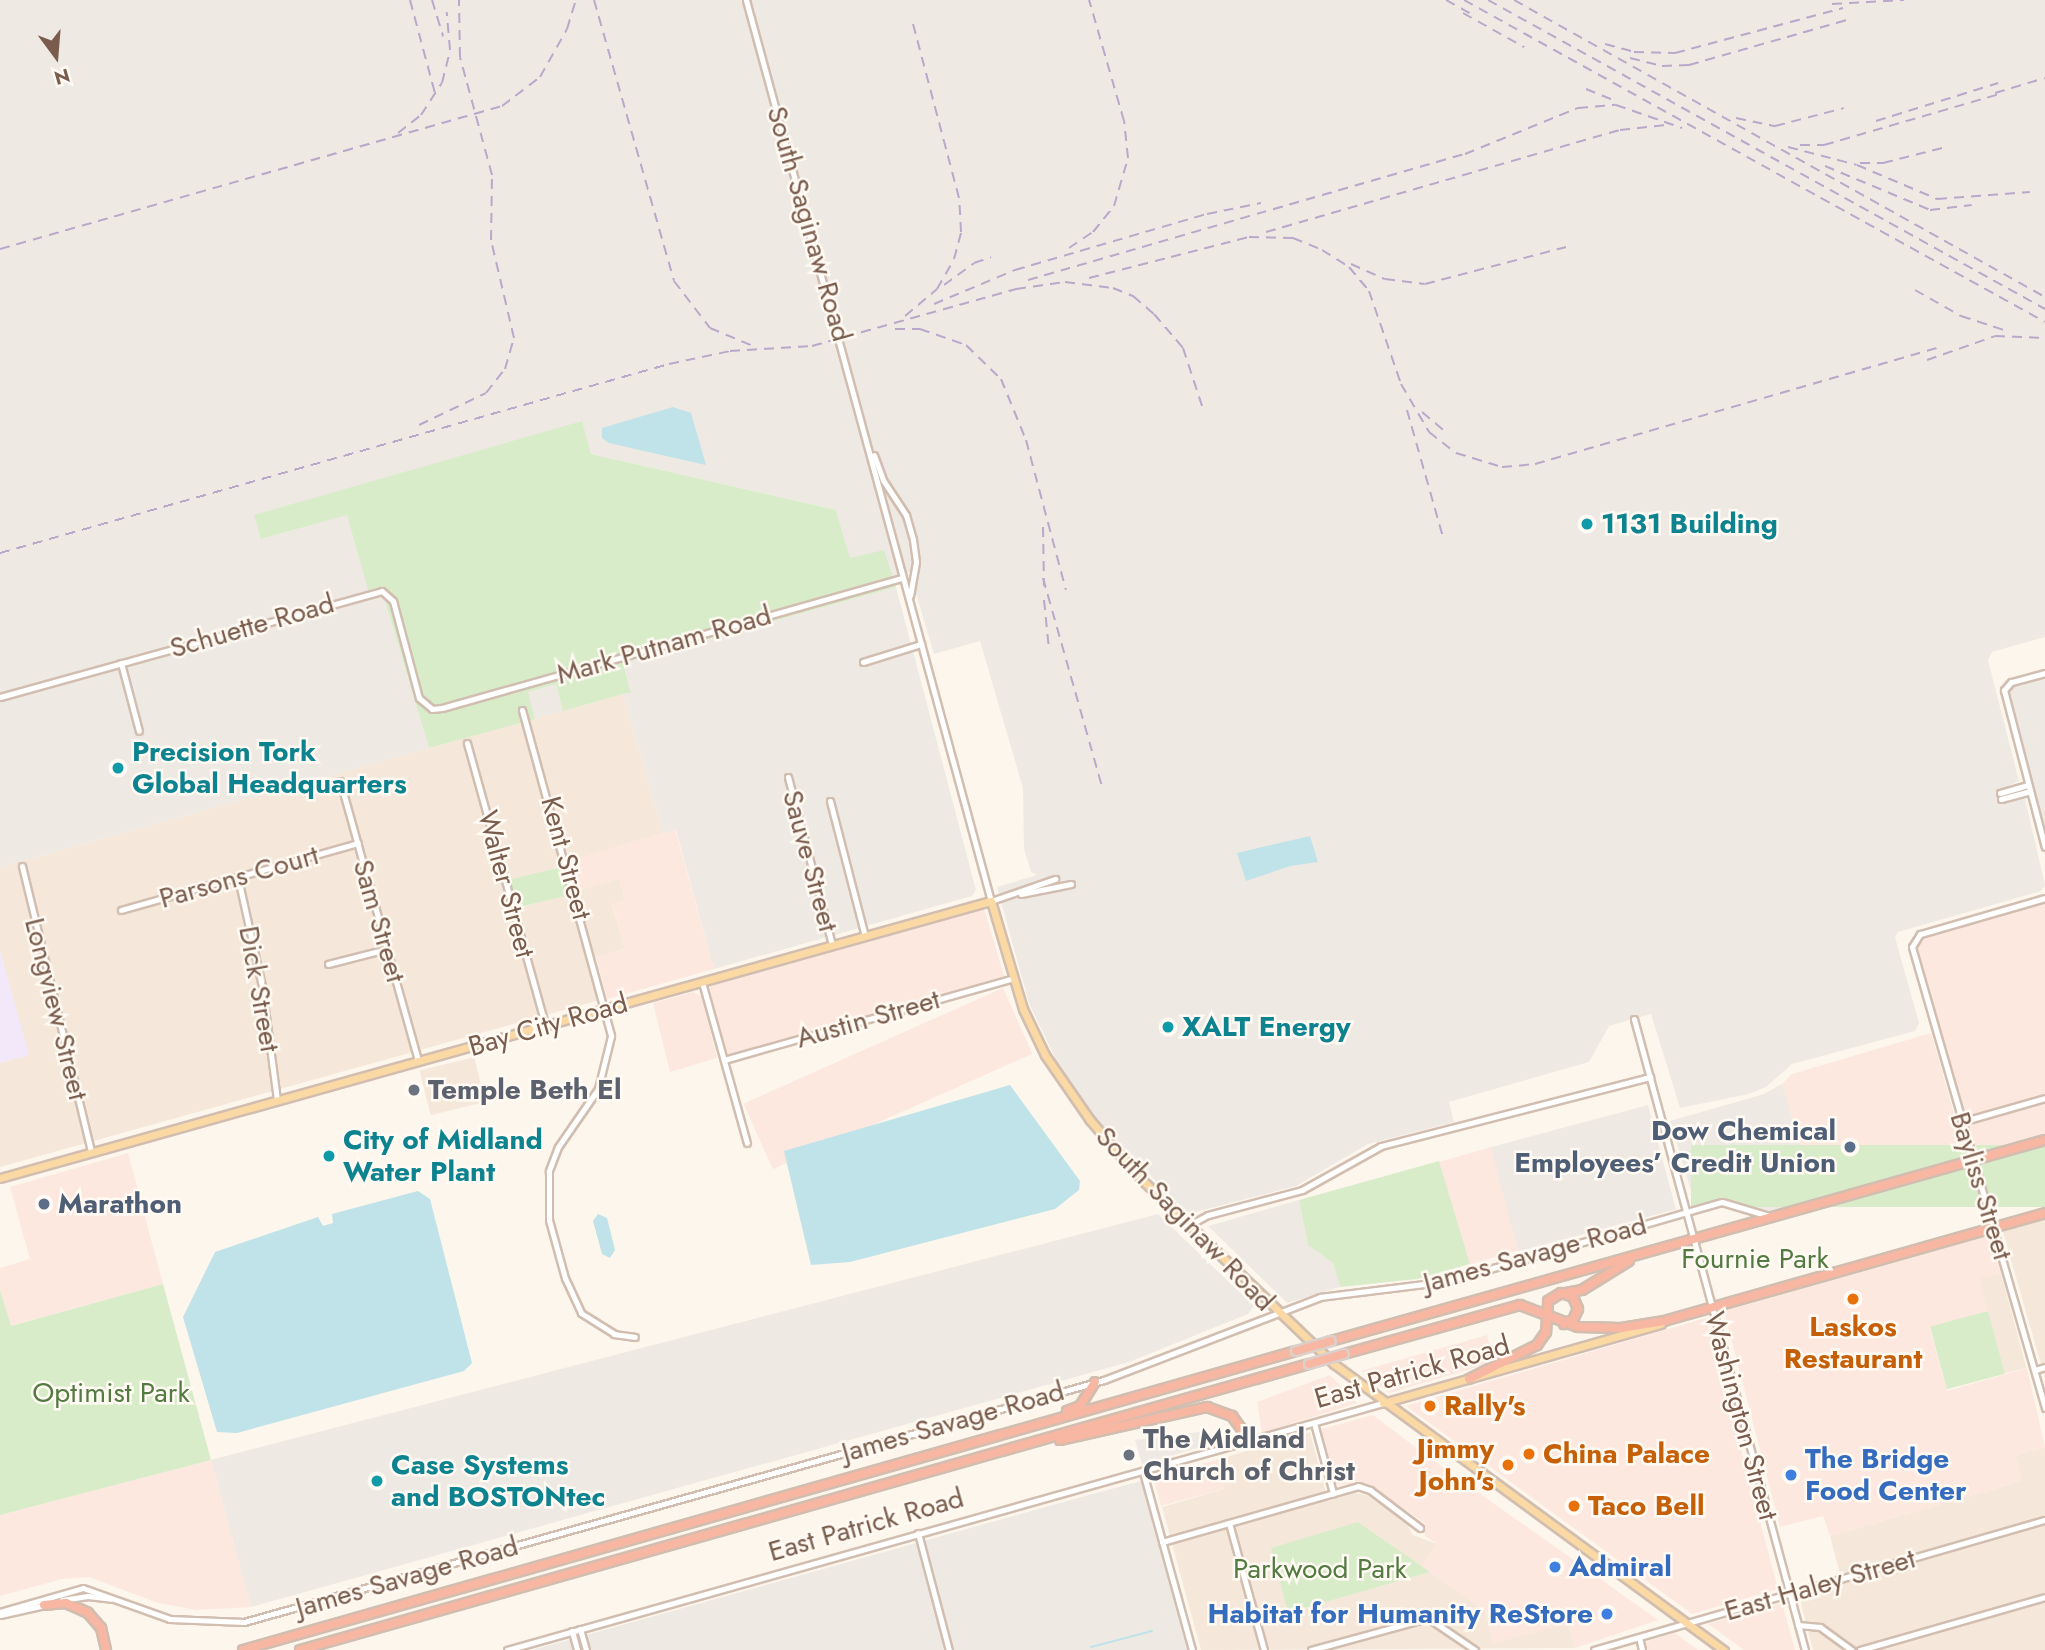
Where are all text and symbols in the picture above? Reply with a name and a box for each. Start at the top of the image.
north arrow [21,21,91,91]
text: N [51,62,73,92]
street label: South Saginaw Road [759,103,859,345]
place label: 1131 Building [1601,507,1778,541]
marker: 1131 Building [1579,516,1595,532]
street label: Schuette Road [166,587,338,665]
street label: Mark Putnam Road [553,598,775,692]
place label: Precision Tork Global Headquarters [132,735,407,801]
marker: Precision Tork Global Headquarters [110,760,126,776]
street label: Sauve Street [775,787,845,935]
street label: Kent Street [533,793,599,923]
street label: Walter Street [470,807,542,961]
street label: Parsons Court [156,838,322,916]
street label: Sam Street [346,856,412,986]
street label: Longview Street [17,915,95,1103]
street label: Dick Street [231,923,287,1055]
street label: Austin Street [792,982,944,1056]
street label: Bay City Road [465,986,631,1064]
place label: XALT Energy [1182,1010,1351,1044]
marker: XALT Energy [1160,1019,1176,1035]
place label: Temple Beth El [428,1073,622,1107]
marker: Temple Beth El [406,1082,422,1098]
street label: Bayliss Street [1943,1108,2019,1264]
place label: Dow Chemical Employees’ Credit Union [1514,1114,1836,1180]
street label: South Saginaw Road [1088,1120,1282,1318]
place label: City of Midland Water Plant [343,1123,543,1189]
marker: Dow Chemical Employees’ Credit Union [1842,1139,1858,1155]
marker: City of Midland Water Plant [321,1148,337,1164]
place label: Marathon [58,1187,182,1221]
marker: Marathon [36,1196,52,1212]
street label: James Savage Road [1420,1208,1650,1300]
park label: Fournie Park [1681,1242,1829,1276]
marker: Laskos Restaurant [1845,1291,1861,1307]
street label: Washington Street [1697,1308,1785,1524]
place label: Laskos Restaurant [1784,1310,1922,1376]
street label: East Patrick Road [1311,1328,1513,1416]
street label: James Savage Road [838,1374,1068,1470]
park label: Optimist Park [32,1376,190,1410]
place label: Rally's [1444,1389,1525,1423]
marker: Rally's [1422,1398,1438,1414]
place label: The Midland Church of Christ [1143,1422,1355,1488]
place label: Jimmy John's [1417,1432,1494,1498]
place label: China Palace [1543,1437,1710,1471]
place label: The Bridge Food Center [1805,1442,1967,1508]
marker: China Palace [1521,1446,1537,1462]
marker: The Midland Church of Christ [1121,1447,1137,1463]
place label: Case Systems and BOSTONtec [391,1448,605,1514]
marker: Jimmy John's [1500,1457,1516,1473]
marker: The Bridge Food Center [1783,1467,1799,1483]
marker: Case Systems and BOSTONtec [369,1473,385,1489]
street label: East Patrick Road [765,1481,967,1569]
place label: Taco Bell [1588,1489,1705,1523]
marker: Taco Bell [1566,1498,1582,1514]
street label: James Savage Road [292,1529,522,1625]
street label: East Haley Street [1721,1542,1919,1628]
place label: Admiral [1569,1550,1672,1584]
park label: Parkwood Park [1233,1552,1407,1586]
marker: Admiral [1547,1559,1563,1575]
place label: Habitat for Humanity ReStore [1207,1597,1593,1631]
marker: Habitat for Humanity ReStore [1599,1606,1615,1622]

